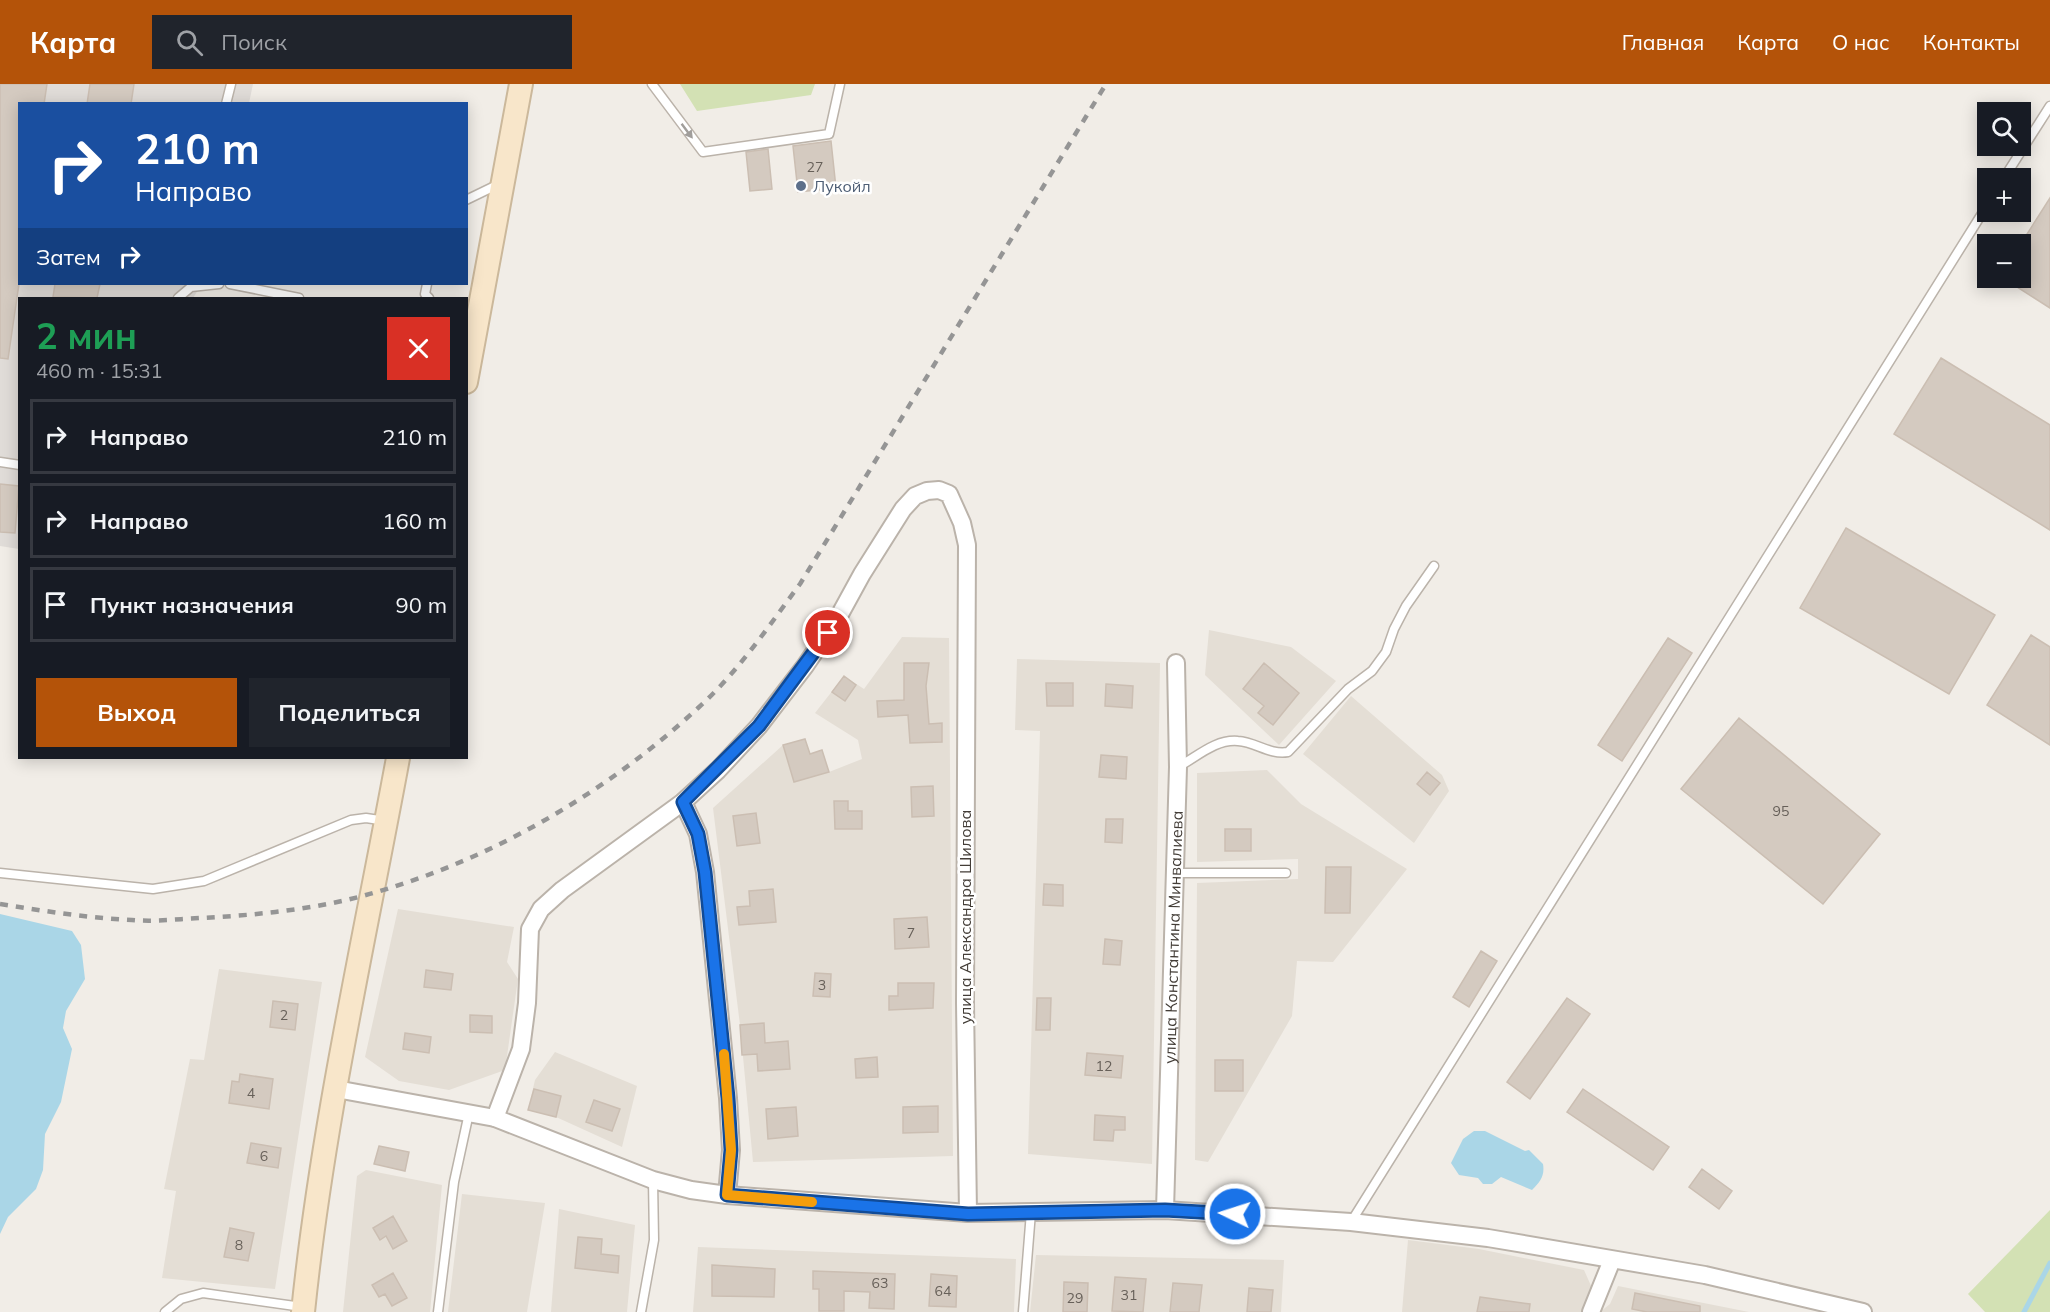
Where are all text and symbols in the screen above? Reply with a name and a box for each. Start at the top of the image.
search box [152,15,572,69]
text: Карта [30,25,116,60]
icon: search [173,26,206,59]
text: Поиск [221,28,287,56]
text: Главная [1622,29,1704,55]
text: Карта [1737,29,1799,55]
text: О нас [1832,29,1890,55]
text: Контакты [1923,29,2020,55]
map controls [1977,102,2031,288]
button: search [1977,102,2031,156]
text: 210 m [135,122,260,175]
one-way arrow [681,122,693,138]
icon: right [36,126,114,204]
house number: 27 [807,158,823,176]
button: + [1977,168,2031,222]
text: Направо [135,174,252,208]
place label: Лукойл [813,176,871,196]
marker: Лукойл [794,179,808,193]
button: − [1977,234,2031,288]
icon: right [113,240,146,273]
text: Затем [36,243,101,271]
text: 2 мин [36,313,137,358]
button: close [387,317,450,380]
text: 460 m · 15:31 [36,358,162,383]
icon: right [39,420,72,453]
text: Направо [90,423,188,451]
text: 210 m [382,423,447,451]
icon: right [39,504,72,537]
text: Направо [90,507,188,535]
text: 160 m [382,507,447,535]
icon: arrive [39,588,72,621]
text: Пункт назначения [90,591,294,619]
text: 90 m [396,591,447,619]
pin [802,607,853,658]
icon: arrive [811,616,844,649]
button: Выход [36,678,237,747]
button: Поделиться [249,678,450,747]
house number: 95 [1773,802,1789,820]
street label: улица Александра Шилова [955,810,975,1024]
street label: улица Константина Минвалиева [1159,810,1187,1064]
house number: 7 [907,924,915,942]
house number: 3 [818,976,826,994]
house number: 2 [280,1006,288,1024]
house number: 12 [1096,1057,1112,1075]
house number: 4 [247,1084,256,1102]
house number: 6 [260,1147,268,1165]
position arrow [1203,1182,1267,1246]
house number: 8 [235,1236,243,1254]
house number: 63 [872,1274,888,1292]
house number: 64 [935,1282,952,1300]
house number: 31 [1121,1286,1137,1304]
house number: 29 [1067,1289,1083,1307]

